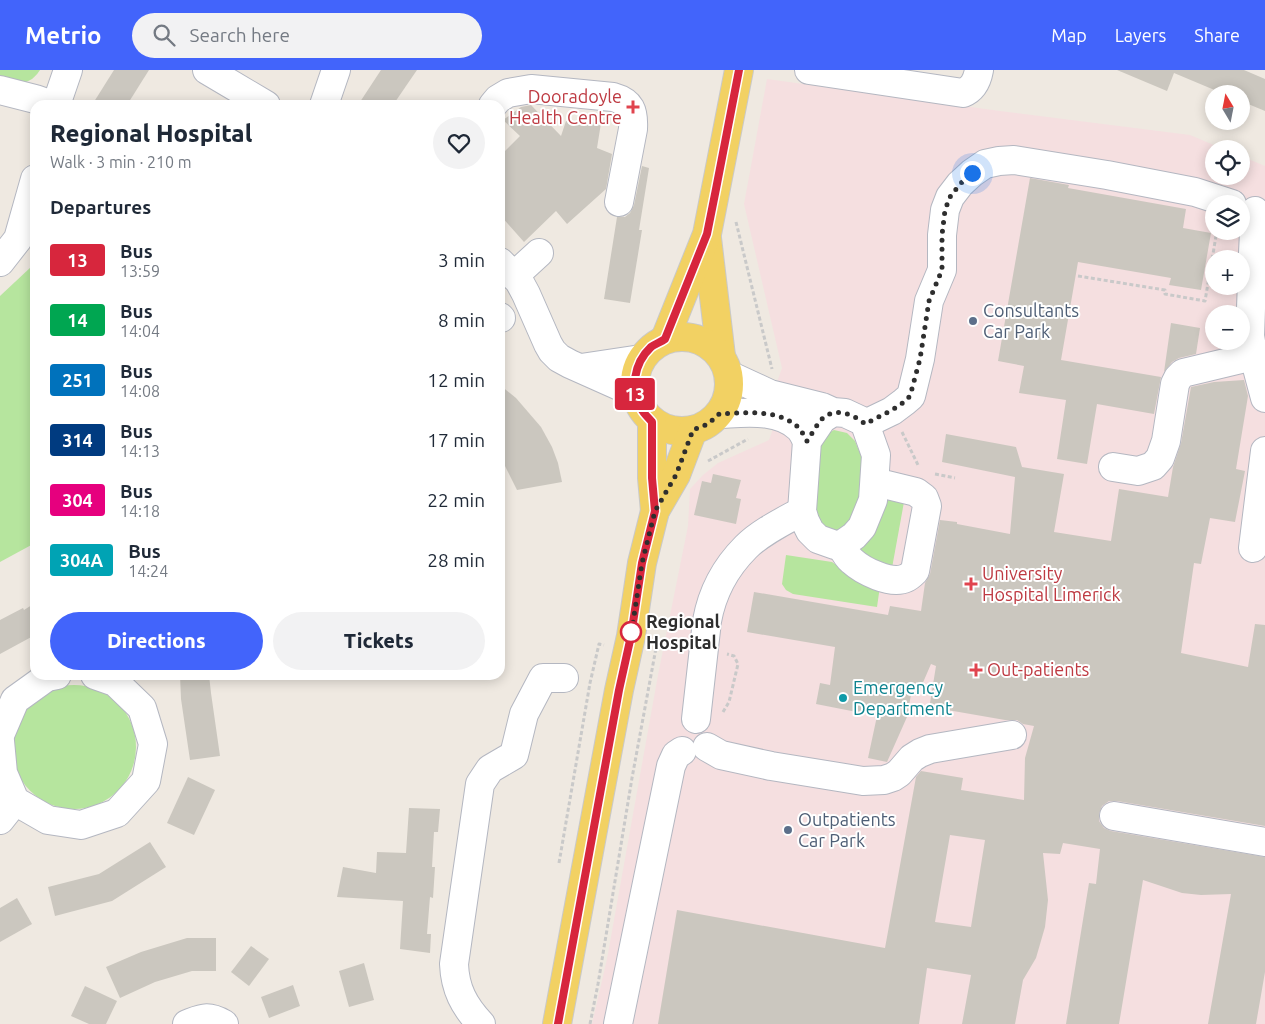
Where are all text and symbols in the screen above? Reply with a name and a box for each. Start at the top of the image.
search box [132,13,482,58]
icon: search [150,21,178,49]
text: Metrio [25,22,102,49]
text: Search here [190,24,290,46]
text: Map [1051,25,1087,45]
text: Layers [1115,25,1166,45]
text: Share [1194,25,1240,45]
north arrow [1205,85,1250,130]
map controls [1205,85,1250,350]
place label: Dooradoyle Health Centre [509,86,622,127]
marker: Dooradoyle Health Centre [626,100,640,114]
button: heart [433,117,485,169]
text: Regional Hospital [50,120,252,147]
button: locate [1205,140,1250,185]
text: Walk · 3 min · 210 m [50,153,192,171]
your location [960,161,985,186]
button: layers [1205,195,1250,240]
text: Departures [50,196,151,218]
text: Bus [120,240,153,262]
text: 3 min [438,249,485,271]
text: 13 [67,250,88,270]
button: + [1205,250,1250,295]
text: 13:59 [120,262,160,280]
text: Bus [120,300,153,322]
place label: Consultants Car Park [983,300,1079,341]
button: − [1205,305,1250,350]
text: 8 min [438,309,485,331]
text: 14 [67,310,88,330]
marker: Consultants Car Park [967,315,979,327]
text: 14:04 [120,322,160,340]
text: Bus [120,360,153,382]
text: 12 min [427,369,485,391]
text: 251 [62,370,93,390]
line badge: 13 [612,378,658,410]
text: 14:08 [120,382,160,400]
text: 13 [625,384,645,404]
text: Bus [120,420,153,442]
text: 17 min [427,429,485,451]
text: 314 [62,430,93,450]
text: 14:13 [120,442,160,460]
text: Bus [120,480,153,502]
text: 22 min [427,489,485,511]
text: 304 [62,490,93,510]
text: 14:18 [120,502,160,520]
text: Bus [128,540,161,562]
text: 28 min [427,549,485,571]
text: 304A [60,550,103,570]
text: 14:24 [128,562,168,580]
place label: University Hospital Limerick [982,563,1121,604]
marker: University Hospital Limerick [964,577,978,591]
place label: Regional Hospital [646,611,721,652]
button: Directions [50,612,263,670]
button: Tickets [273,612,485,670]
marker: Regional Hospital [620,621,642,643]
place label: Out-patients [987,659,1090,679]
marker: Out-patients [969,663,983,677]
place label: Emergency Department [853,677,952,718]
marker: Emergency Department [837,692,849,704]
place label: Outpatients Car Park [798,809,896,850]
marker: Outpatients Car Park [782,824,794,836]

